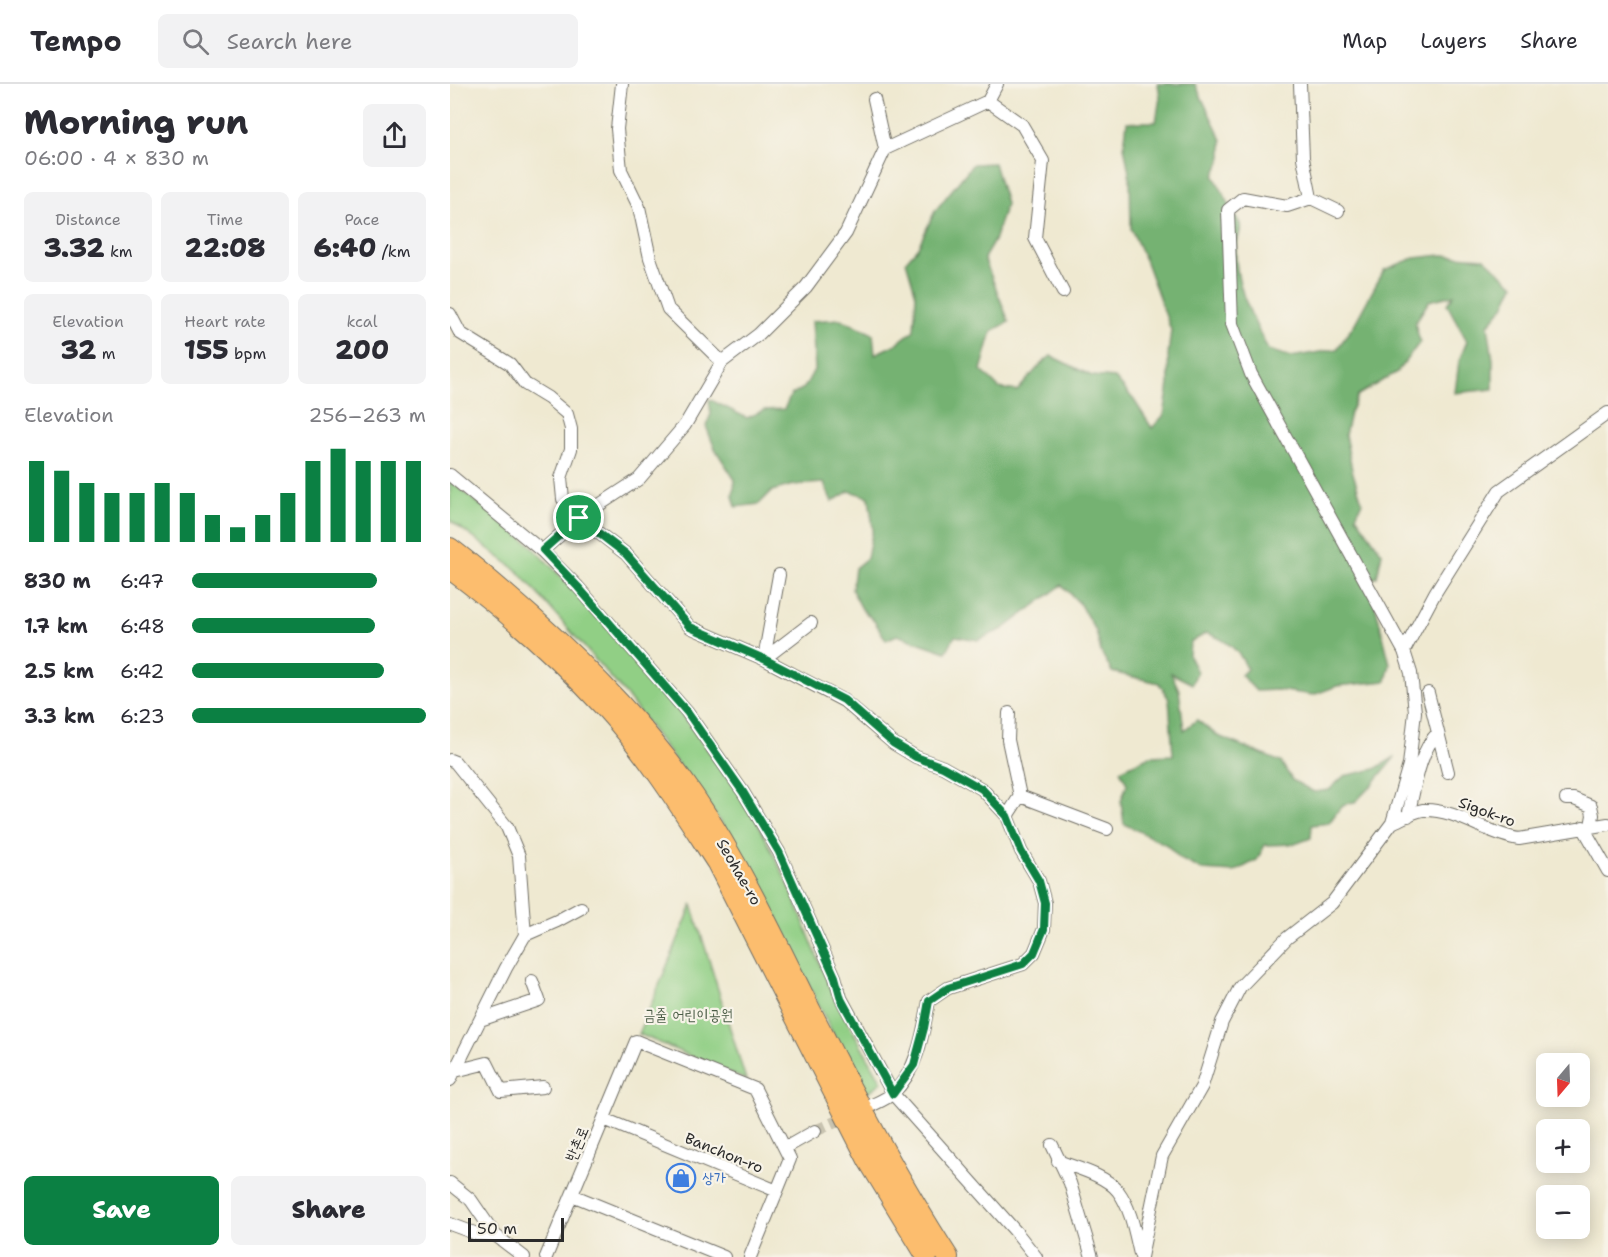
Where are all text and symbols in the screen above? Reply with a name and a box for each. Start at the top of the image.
search box [158,14,578,68]
text: Tempo [30,22,122,60]
icon: search [179,25,212,58]
text: Search here [227,27,352,56]
text: Map [1342,27,1387,55]
text: Layers [1420,27,1487,55]
text: Share [1520,27,1578,55]
text: Morning run [24,100,248,145]
button: share [363,104,426,167]
text: 06:00 · 4 × 830 m [24,145,209,171]
text: Distance [55,209,121,230]
text: Time [207,209,243,230]
text: Pace [344,209,380,230]
text: 3.32 [43,230,104,265]
text: 22:08 [184,230,266,265]
text: 6:40 [314,230,376,265]
text: km [104,241,133,262]
text: /km [376,241,410,262]
text: Elevation [52,311,124,332]
text: Heart rate [184,311,266,332]
text: kcal [346,311,378,332]
text: 32 [60,332,96,367]
text: 155 [184,332,229,367]
text: 200 [335,332,389,367]
text: m [96,343,116,364]
text: bpm [229,343,266,364]
text: Elevation [24,402,114,428]
text: 256–263 m [309,402,426,428]
pin [553,492,604,543]
icon: arrive [562,501,595,534]
text: 830 m [24,568,91,594]
text: 6:47 [120,568,164,594]
text: 1.7 km [24,613,88,639]
text: 6:48 [120,613,165,639]
text: 2.5 km [24,658,94,684]
text: 6:42 [120,658,164,684]
text: 3.3 km [24,703,95,729]
text: 6:23 [120,703,165,729]
street label: Sigok-ro [1456,792,1518,832]
street label: Seohae-ro [712,835,766,909]
park label: 금줄 어린이공원 [643,1005,733,1025]
north arrow [1536,1053,1590,1107]
map controls [1536,1053,1590,1239]
button: + [1536,1119,1590,1173]
street label: 반촌로 [561,1123,593,1165]
street label: Banchon-ro [682,1128,766,1178]
shop icon: 상가 [665,1162,697,1194]
place label: 상가 [702,1168,726,1188]
button: Save [24,1176,219,1245]
button: Share [231,1176,426,1245]
button: − [1536,1185,1590,1239]
scale bar [468,1215,564,1242]
text: 50 m [477,1218,517,1239]

